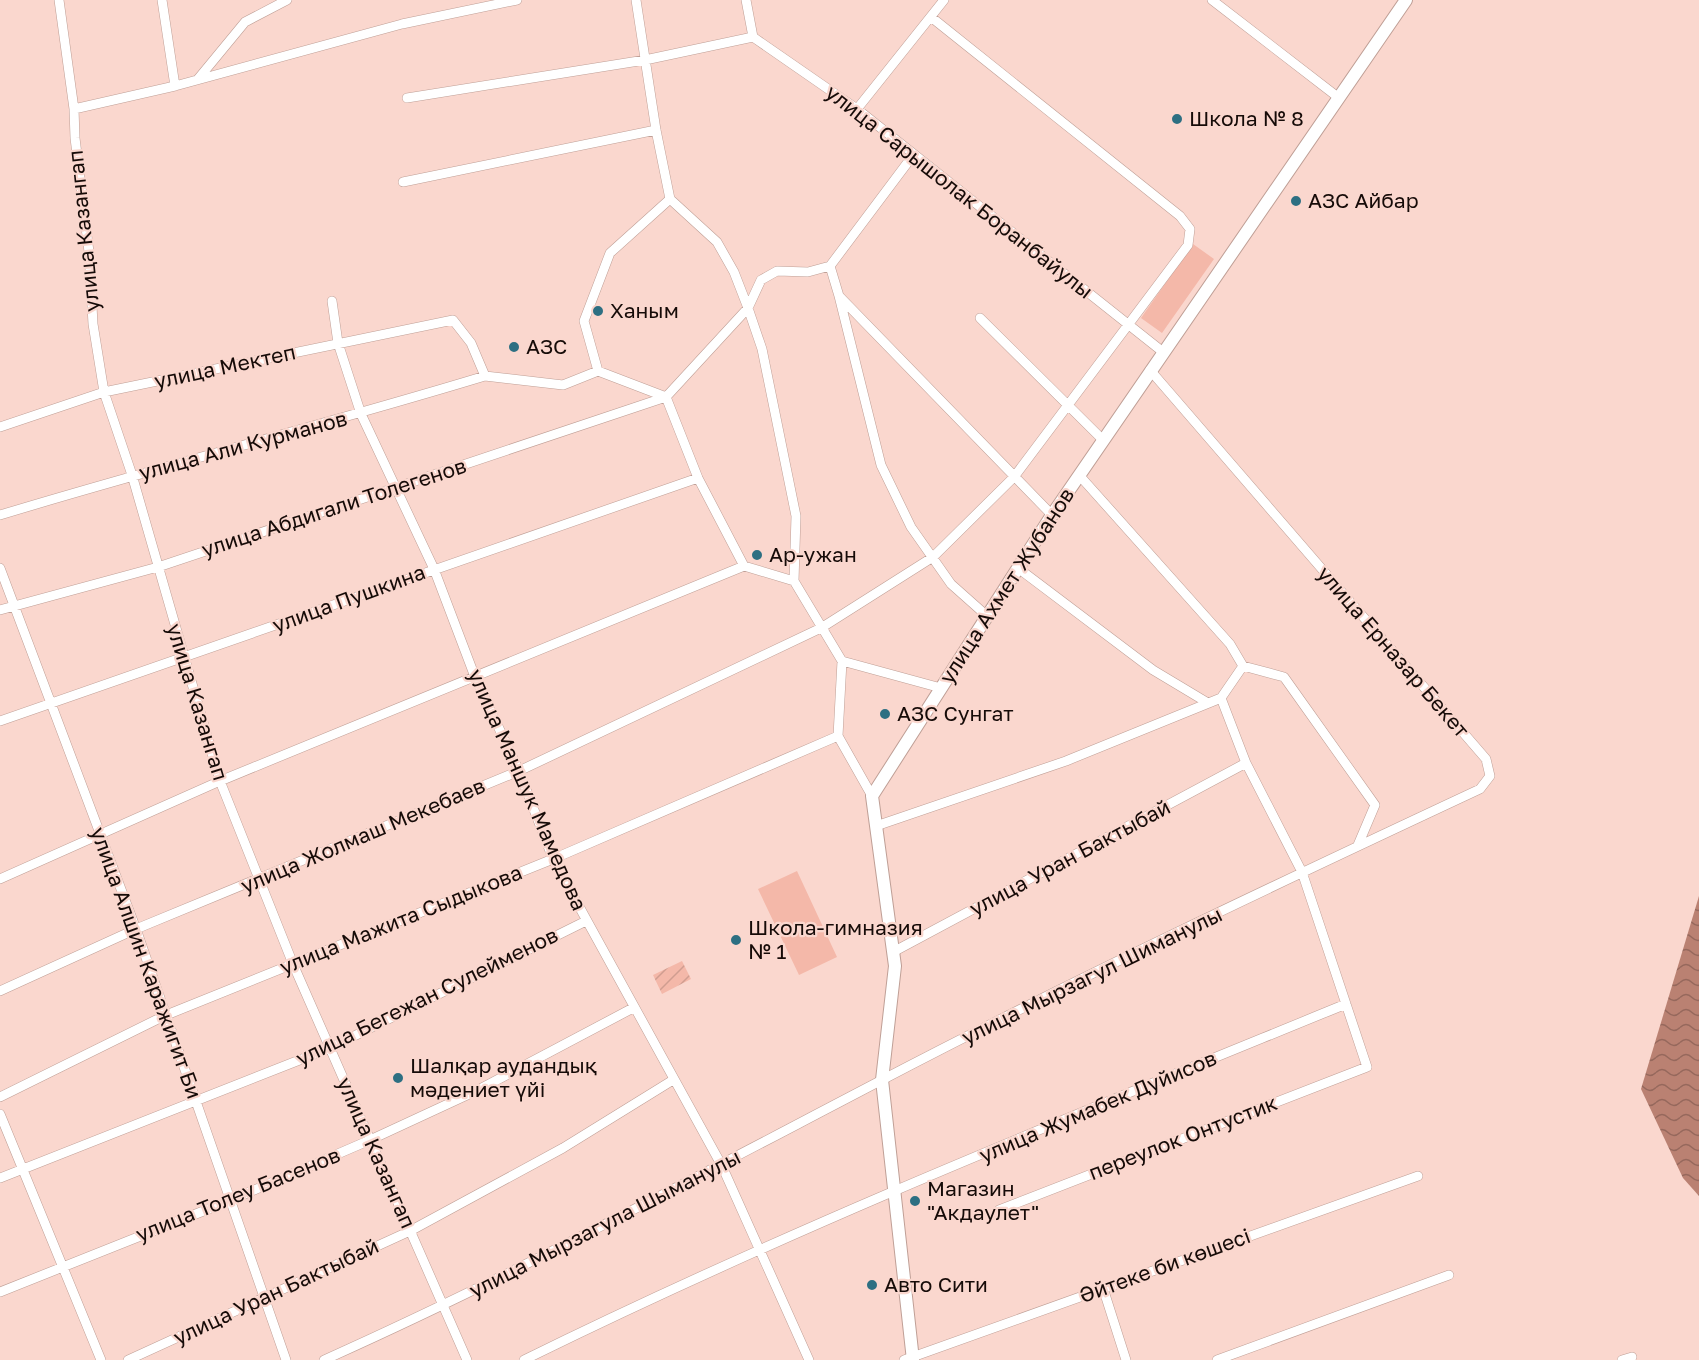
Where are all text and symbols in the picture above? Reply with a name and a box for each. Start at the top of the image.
street label: улица Сарышолак Боранбайулы [821,79,1099,304]
place label: Школа № 8 [1189,105,1304,131]
marker: Школа № 8 [1170,112,1184,126]
street label: улица Казангап [62,149,104,313]
place label: АЗС Айбар [1308,187,1419,213]
marker: АЗС Айбар [1289,194,1303,208]
place label: Ханым [610,297,679,323]
marker: Ханым [591,304,605,318]
place label: АЗС [526,333,567,359]
street label: улица Мектеп [152,338,298,394]
marker: АЗС [507,340,521,354]
street label: улица Али Курманов [136,405,350,485]
street label: улица Абдигали Толегенов [198,452,469,562]
street label: улица Ахмет Жубанов [933,483,1079,688]
place label: Ар-ужан [769,541,857,567]
marker: Ар-ужан [750,548,764,562]
street label: улица Пушкина [269,558,429,638]
street label: улица Ерназар Бекет [1312,560,1475,742]
street label: улица Казангап [162,620,234,783]
street label: улица Маншук Мамедова [463,665,593,914]
place label: АЗС Сунгат [897,700,1013,726]
marker: АЗС Сунгат [878,707,892,721]
street label: улица Жолмаш Мекебаев [237,772,489,898]
street label: улица Уран Бактыбай [965,793,1174,921]
street label: улица Алшин Каражигит Би [86,823,208,1102]
street label: улица Мажита Сыдыкова [276,859,526,980]
street label: улица Мырзагул Шиманулы [957,901,1226,1050]
place label: Школа-гимназия № 1 [748,914,923,964]
street label: улица Бегежан Сулейменов [291,921,562,1071]
marker: Школа-гимназия № 1 [729,933,743,947]
street label: улица Жумабек Дуйисов [975,1044,1220,1168]
place label: Шалқар аудандық мәдениет үйі [410,1052,597,1102]
marker: Шалқар аудандық мәдениет үйі [391,1071,405,1085]
street label: улица Казангап [332,1073,422,1232]
street label: переулок Онтустик [1085,1089,1281,1185]
street label: улица Толеу Басенов [132,1141,344,1247]
street label: улица Мырзагула Шыманулы [464,1143,745,1303]
place label: Магазин "Акдаулет" [927,1175,1039,1225]
marker: Магазин "Акдаулет" [908,1194,922,1208]
street label: Әйтеке би көшесі [1076,1222,1254,1308]
street label: улица Уран Бактыбай [169,1232,382,1350]
place label: Авто Сити [884,1271,988,1297]
marker: Авто Сити [865,1278,879,1292]

